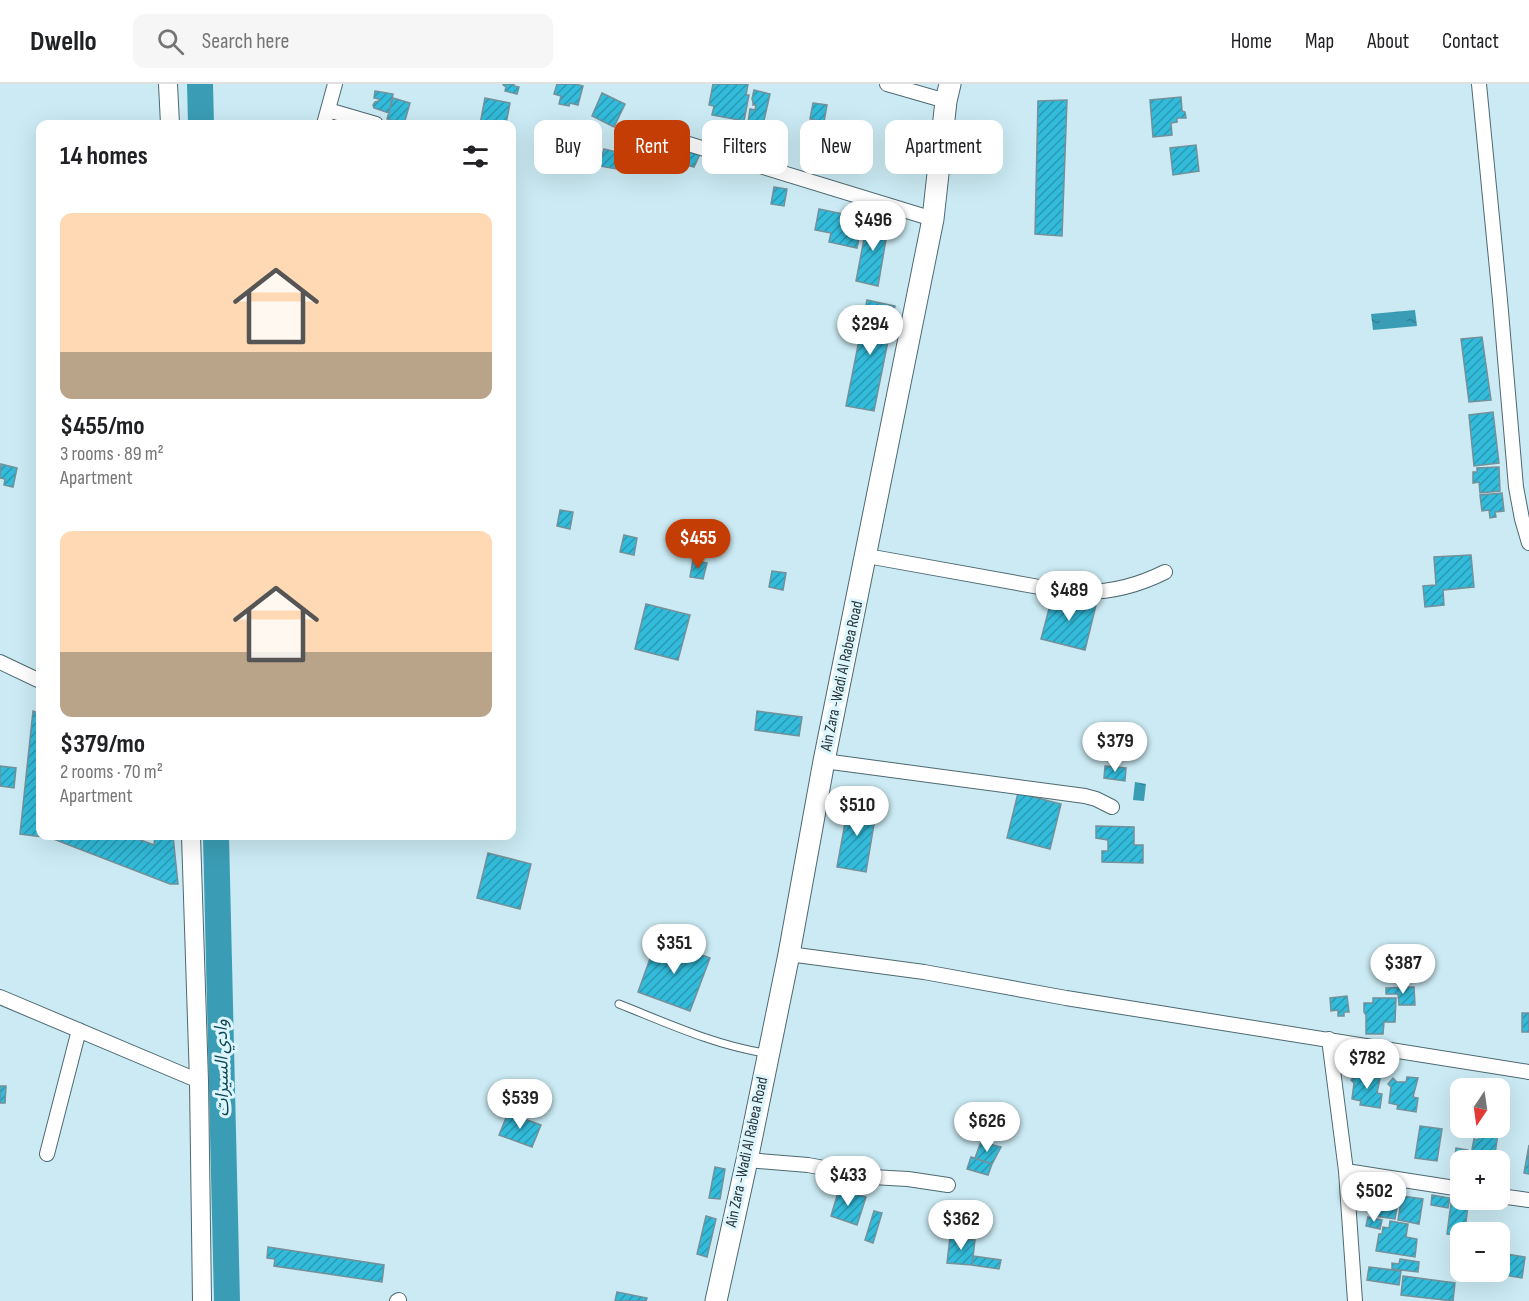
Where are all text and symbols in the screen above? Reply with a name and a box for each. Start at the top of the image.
search box [133,14,553,68]
text: Dwello [30,25,97,58]
icon: search [154,25,187,58]
text: Search here [202,28,289,55]
text: Home [1231,29,1272,54]
text: Map [1305,29,1334,54]
text: About [1367,29,1409,54]
text: Contact [1442,29,1499,54]
chip: Buy [534,120,602,174]
chip: Rent [614,120,690,174]
chip: Filters [702,120,788,174]
chip: New [800,120,873,174]
chip: Apartment [885,120,1003,174]
icon: filters [459,140,492,173]
text: 14 homes [60,141,148,172]
pin: $496 [837,201,909,252]
text: $496 [854,208,892,232]
icon: home [222,252,330,360]
pin: $294 [834,305,906,356]
text: $294 [851,312,889,336]
text: $455/mo [60,411,145,442]
text: 3 rooms · 89 m² [60,442,164,466]
text: Apartment [60,466,133,490]
pin: $455 [662,519,734,570]
text: $455 [679,526,717,550]
icon: home [222,570,330,678]
pin: $489 [1033,571,1105,622]
text: $489 [1050,578,1088,602]
street label: Ain Zara -Wadi Al Rabea Road [817,599,867,754]
pin: $379 [1079,722,1151,773]
text: $379/mo [60,729,145,760]
text: $379 [1096,729,1134,753]
text: 2 rooms · 70 m² [60,760,163,784]
text: Apartment [60,784,133,808]
pin: $510 [821,786,893,837]
text: $510 [839,793,875,817]
pin: $351 [638,924,710,975]
text: $351 [656,931,692,955]
pin: $387 [1367,944,1439,995]
text: $387 [1384,951,1422,975]
water label: وادي السيرات [211,1019,237,1117]
pin: $782 [1331,1039,1403,1090]
text: $782 [1348,1046,1386,1070]
street label: Ain Zara -Wadi Al Rabea Road [722,1075,772,1230]
north arrow [1450,1078,1510,1138]
map controls [1450,1078,1510,1282]
pin: $539 [484,1079,556,1130]
text: $539 [501,1086,539,1110]
pin: $626 [951,1102,1023,1153]
text: $626 [968,1109,1006,1133]
button: + [1450,1150,1510,1210]
pin: $433 [812,1156,884,1207]
text: $433 [829,1163,867,1187]
pin: $502 [1338,1172,1410,1223]
text: $502 [1355,1179,1393,1203]
pin: $362 [925,1200,997,1251]
text: $362 [942,1207,980,1231]
button: − [1450,1222,1510,1282]

